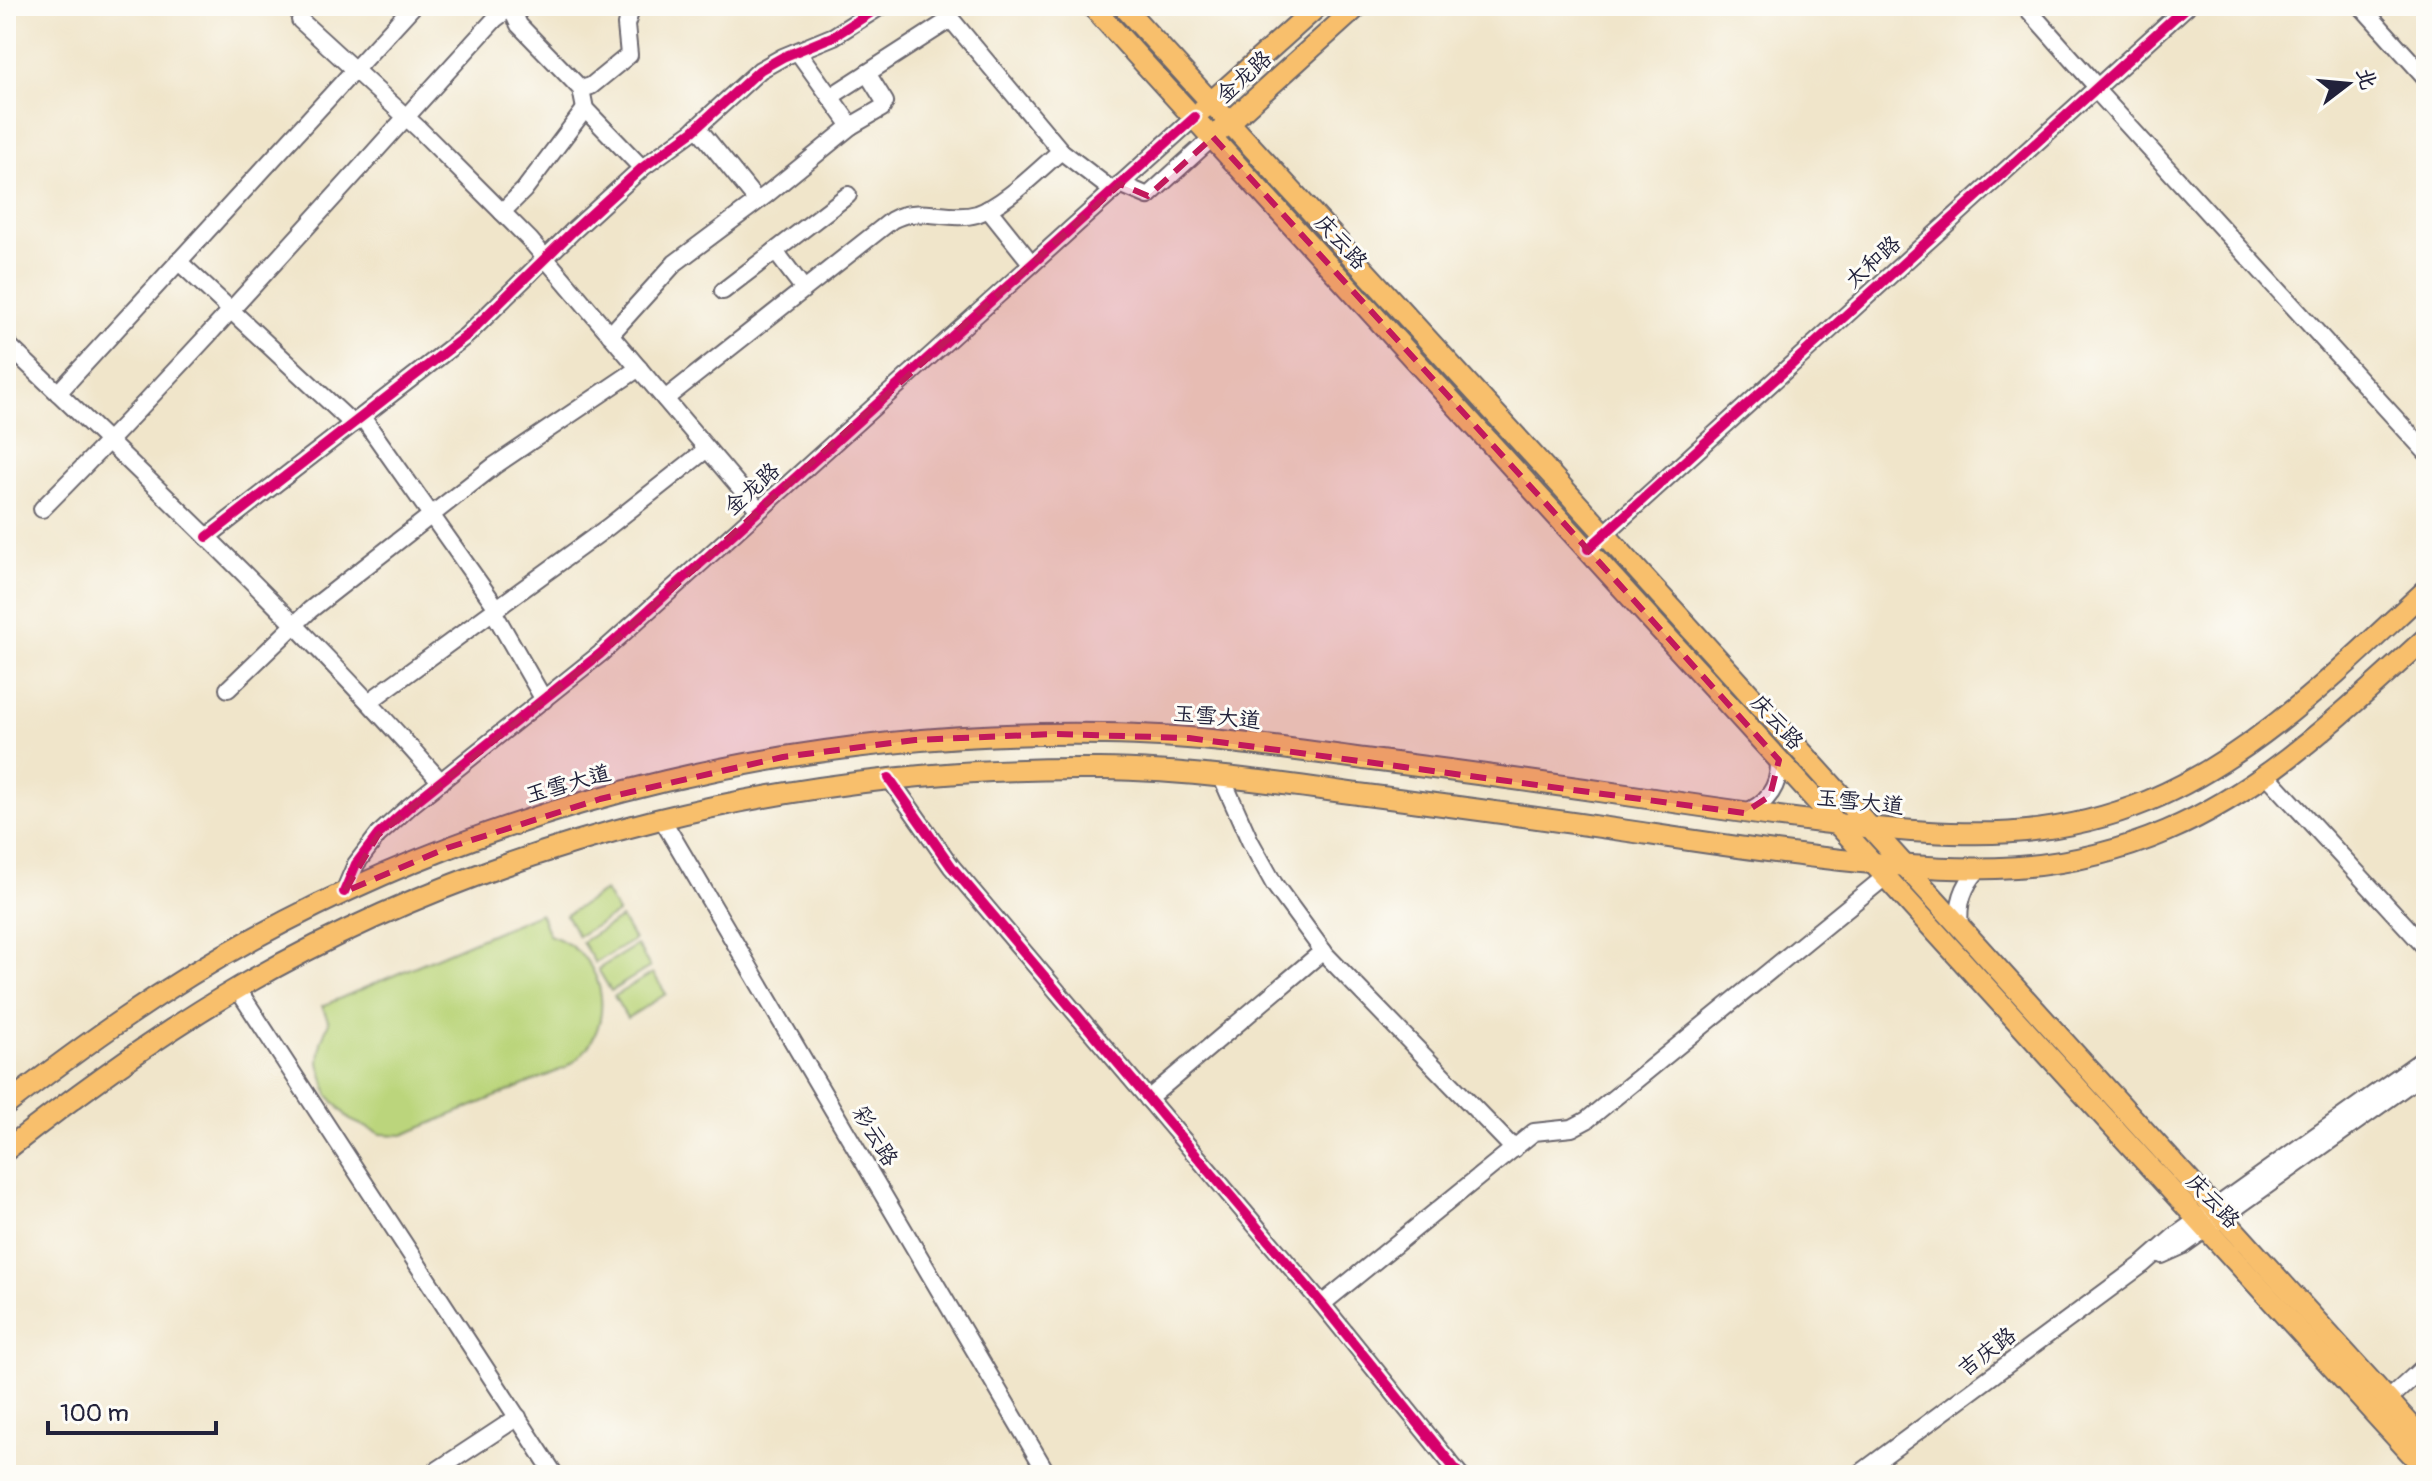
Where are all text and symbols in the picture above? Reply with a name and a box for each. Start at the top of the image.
north arrow [2308,44,2388,124]
street label: 金龙路 [1210,45,1278,109]
text: 北 [2350,64,2383,93]
street label: 庆云路 [1309,208,1373,276]
street label: 太和路 [1839,230,1907,294]
street label: 金龙路 [718,457,786,521]
street label: 庆云路 [1745,688,1809,756]
street label: 玉雪大道 [1172,699,1262,735]
street label: 玉雪大道 [522,758,614,810]
street label: 玉雪大道 [1815,783,1905,821]
street label: 彩云路 [846,1100,904,1172]
street label: 庆云路 [2180,1167,2246,1235]
street label: 吉庆路 [1952,1321,2022,1383]
scale bar [48,1385,216,1435]
text: 100 m [60,1399,129,1428]

